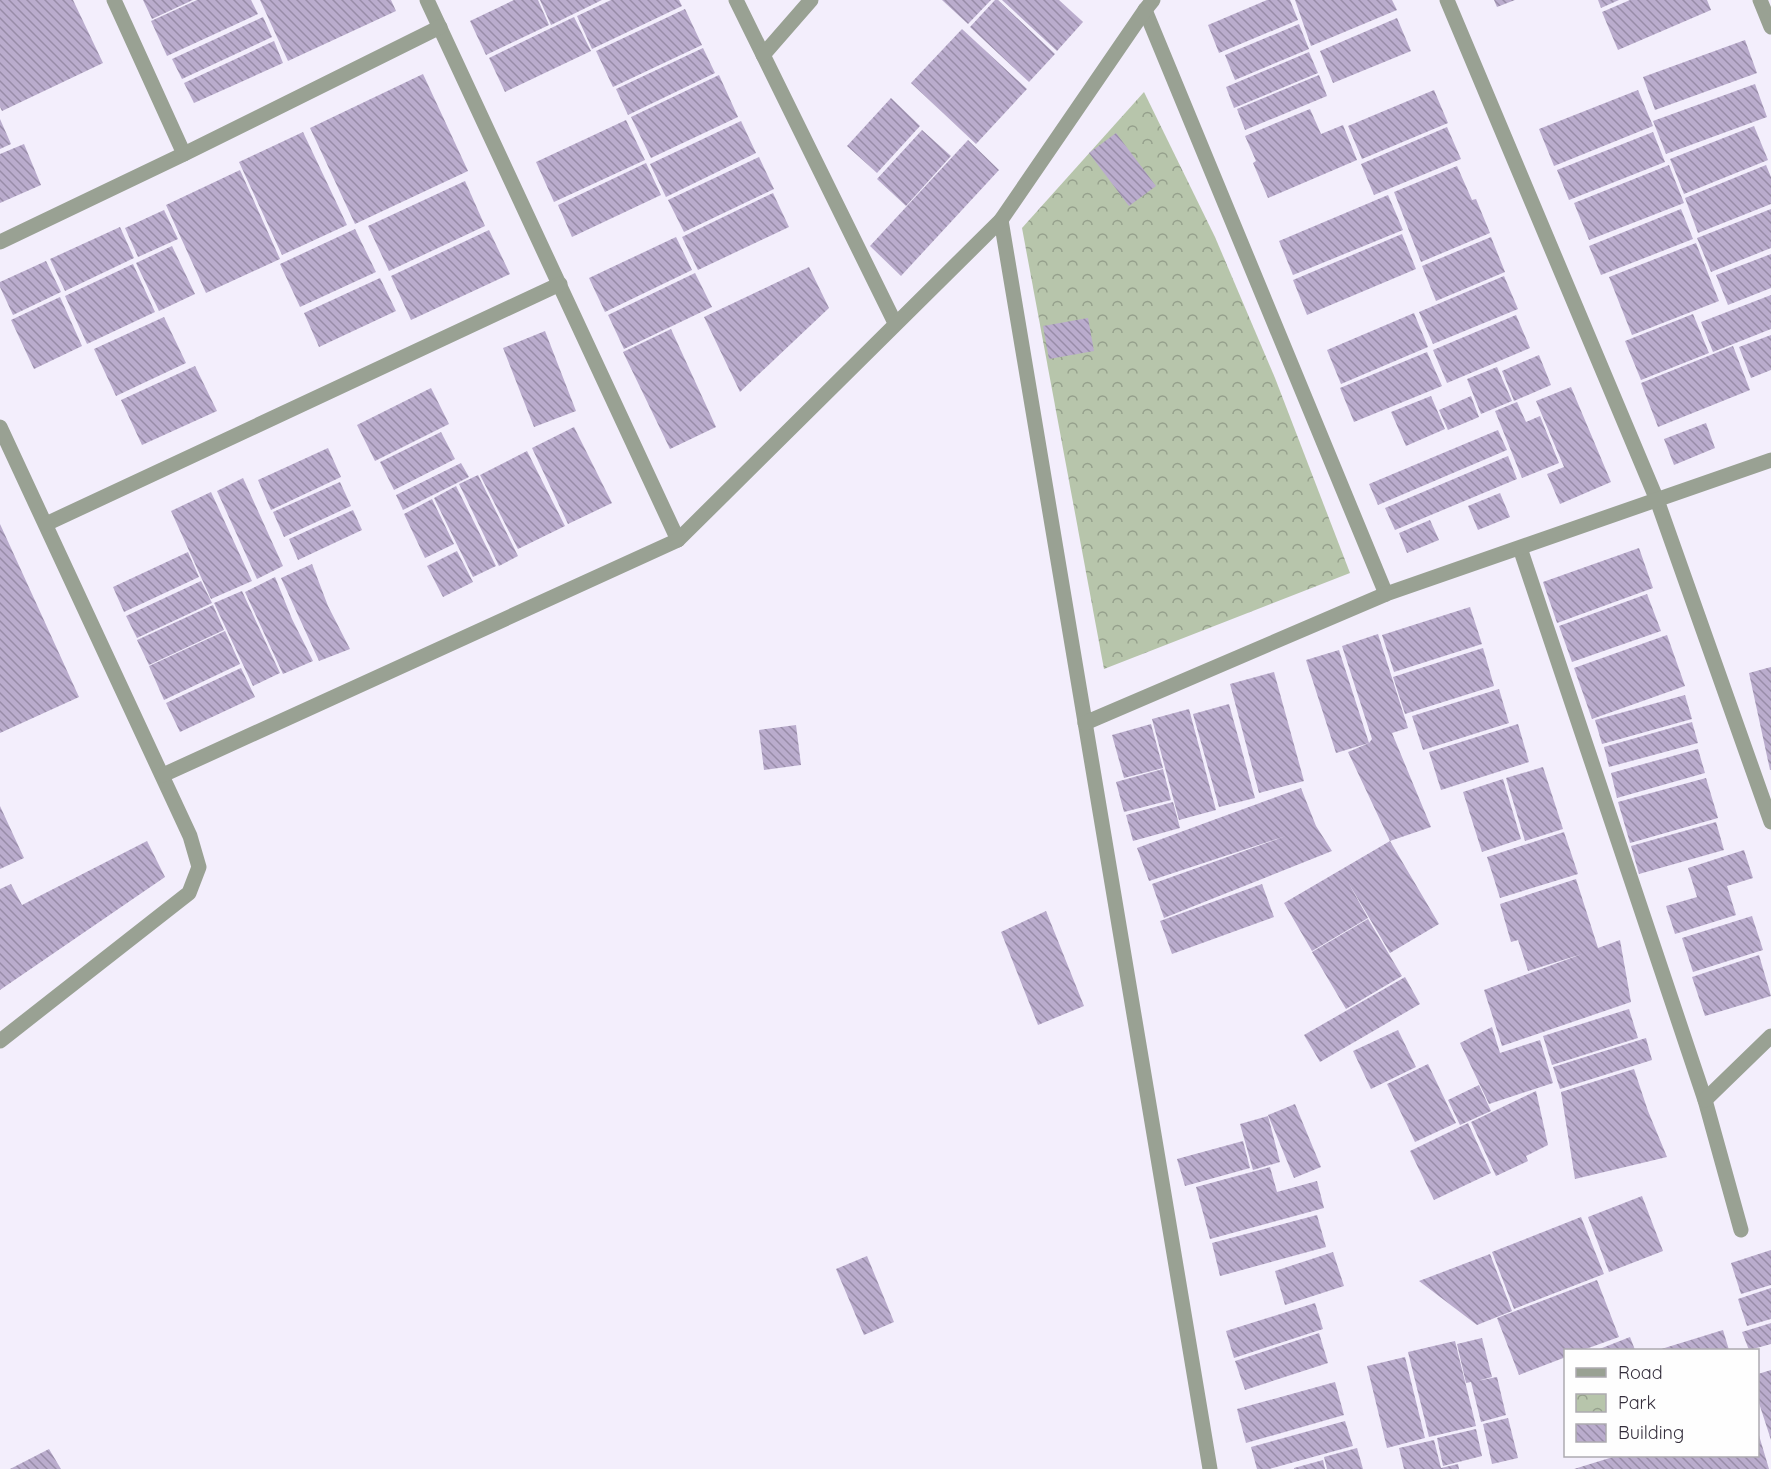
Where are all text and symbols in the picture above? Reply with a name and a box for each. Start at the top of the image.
legend [1564,1349,1759,1457]
text: Road [1618,1361,1663,1384]
text: Park [1618,1391,1656,1414]
text: Building [1618,1421,1684,1444]

